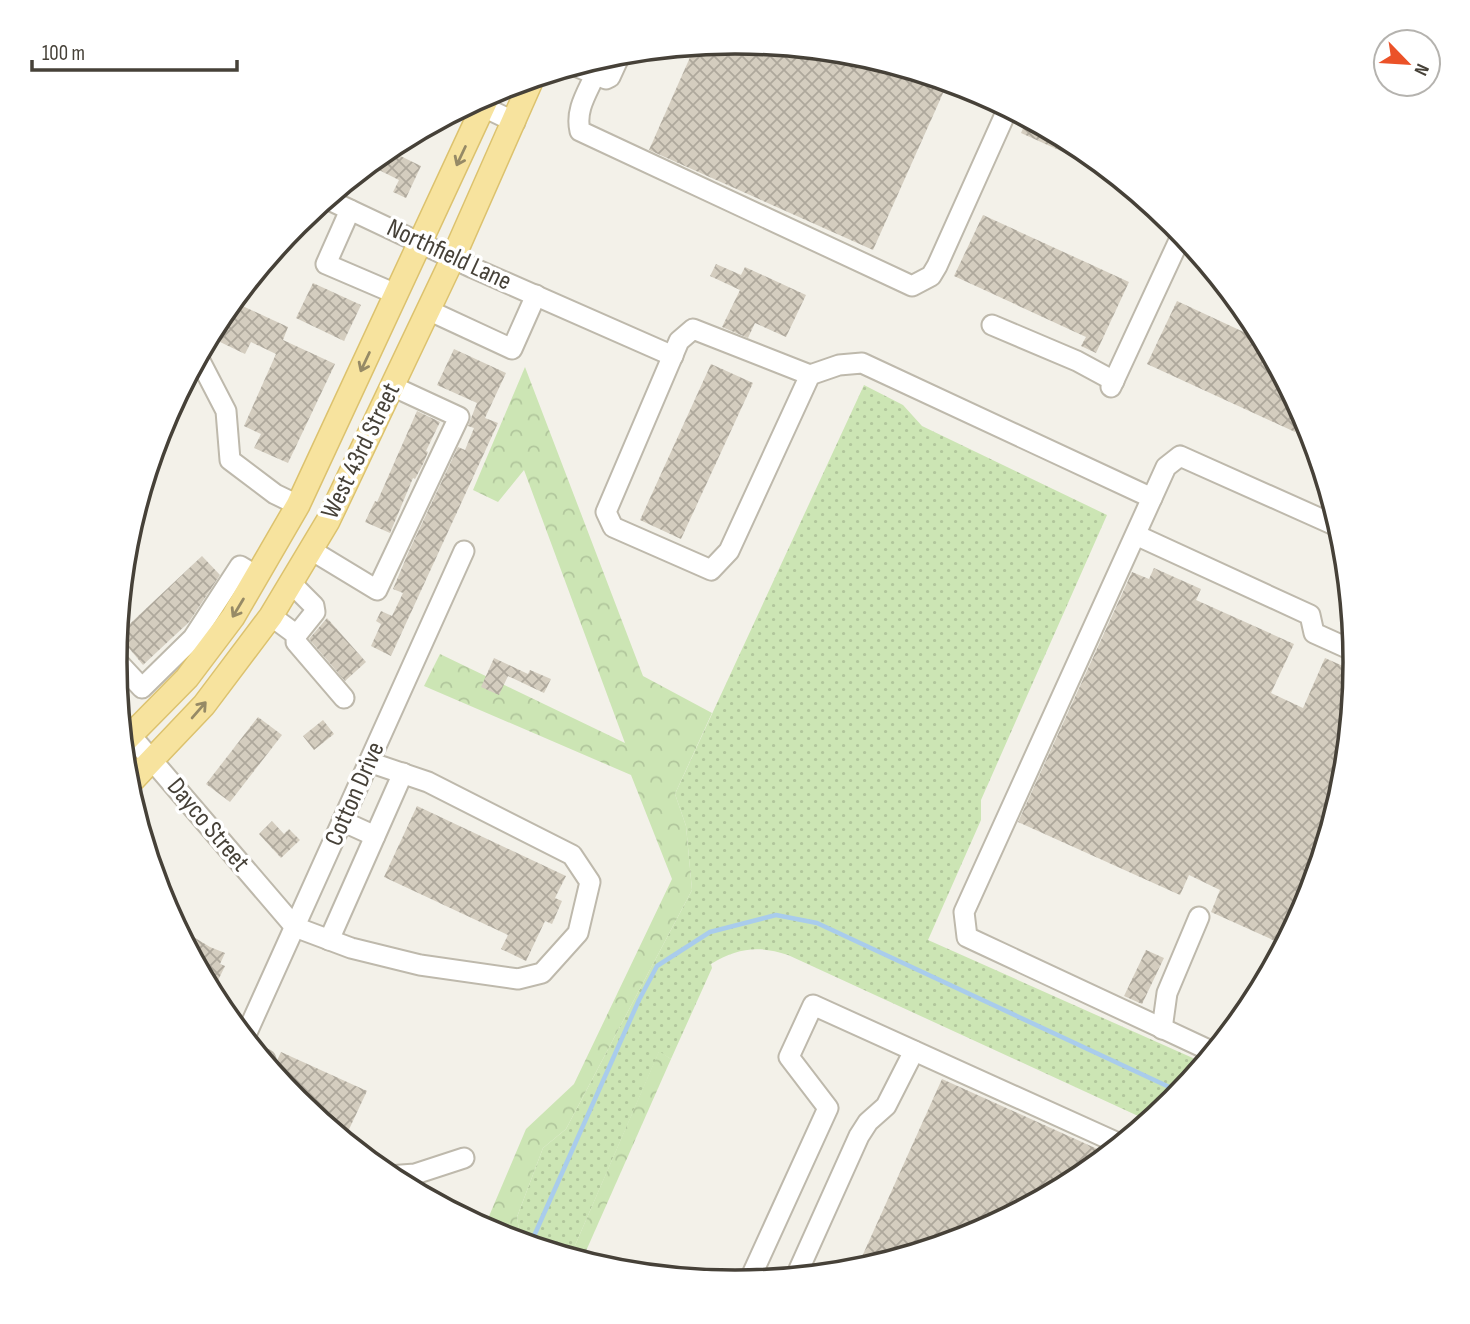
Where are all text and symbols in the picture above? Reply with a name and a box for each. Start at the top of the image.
scale bar [32,28,236,72]
north arrow [1372,28,1442,98]
text: 100 m [42,41,85,66]
text: N [1408,60,1434,79]
one-way arrow [454,145,467,166]
street label: Northfield Lane [382,213,516,297]
one-way arrow [358,351,371,372]
street label: West 43rd Street [315,378,407,524]
one-way arrow [231,597,245,617]
one-way arrow [190,702,207,719]
street label: Cotton Drive [318,737,392,851]
street label: Dayco Street [160,772,256,878]

